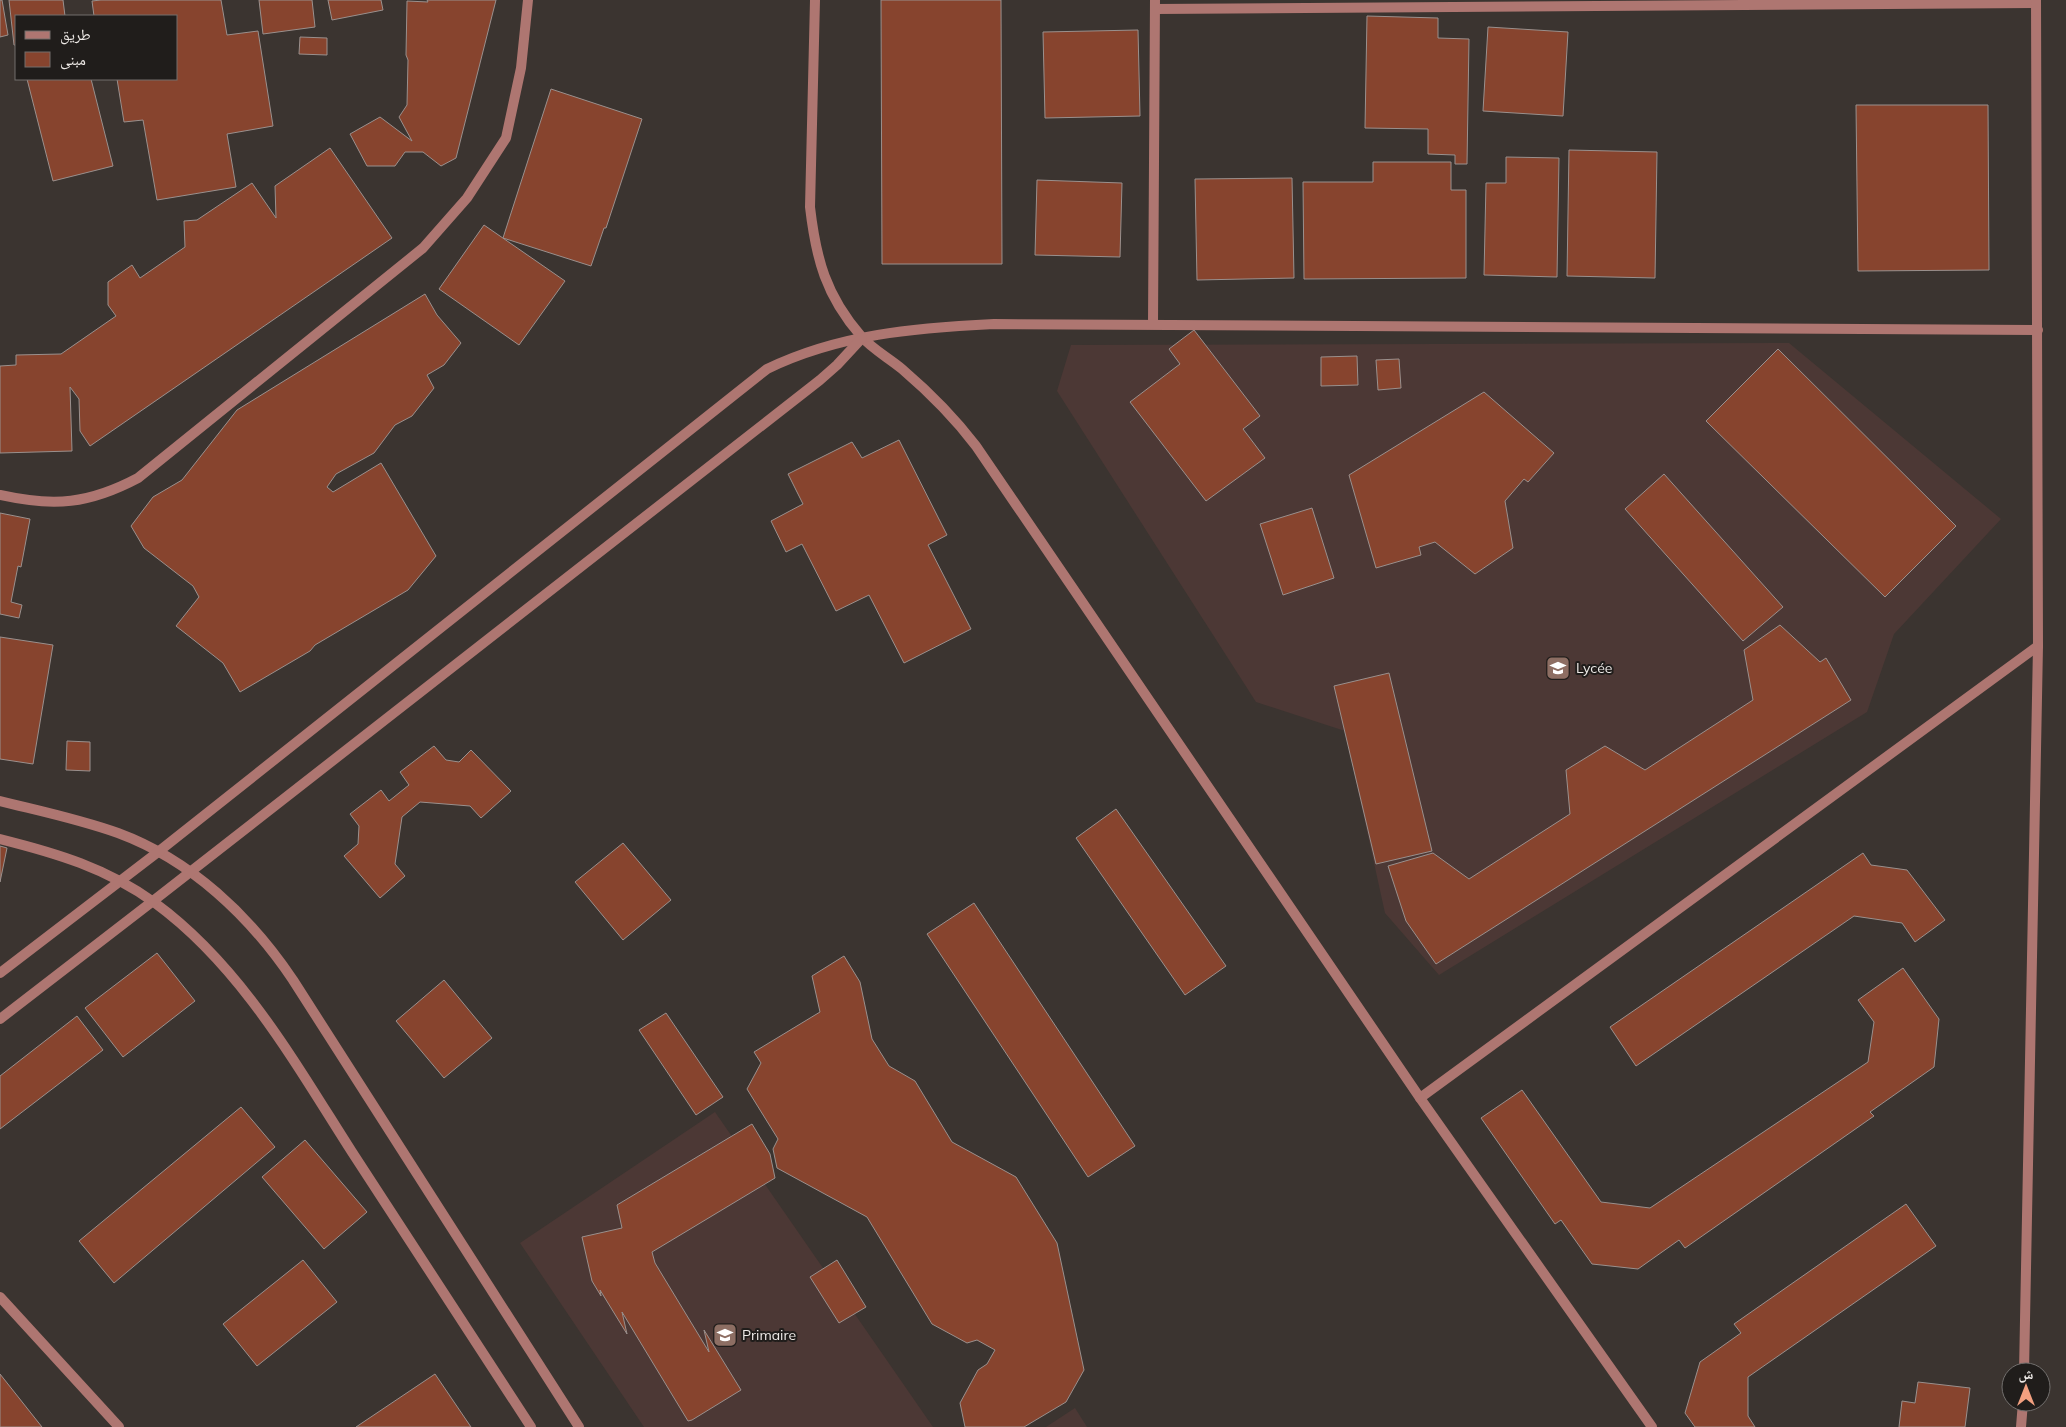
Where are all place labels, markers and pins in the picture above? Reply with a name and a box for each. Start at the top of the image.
school or university icon: Lycée [1545,655,1571,681]
place label: Lycée [1576,659,1612,677]
school or university icon: Primaire [712,1322,738,1348]
place label: Primaire [742,1326,796,1344]

